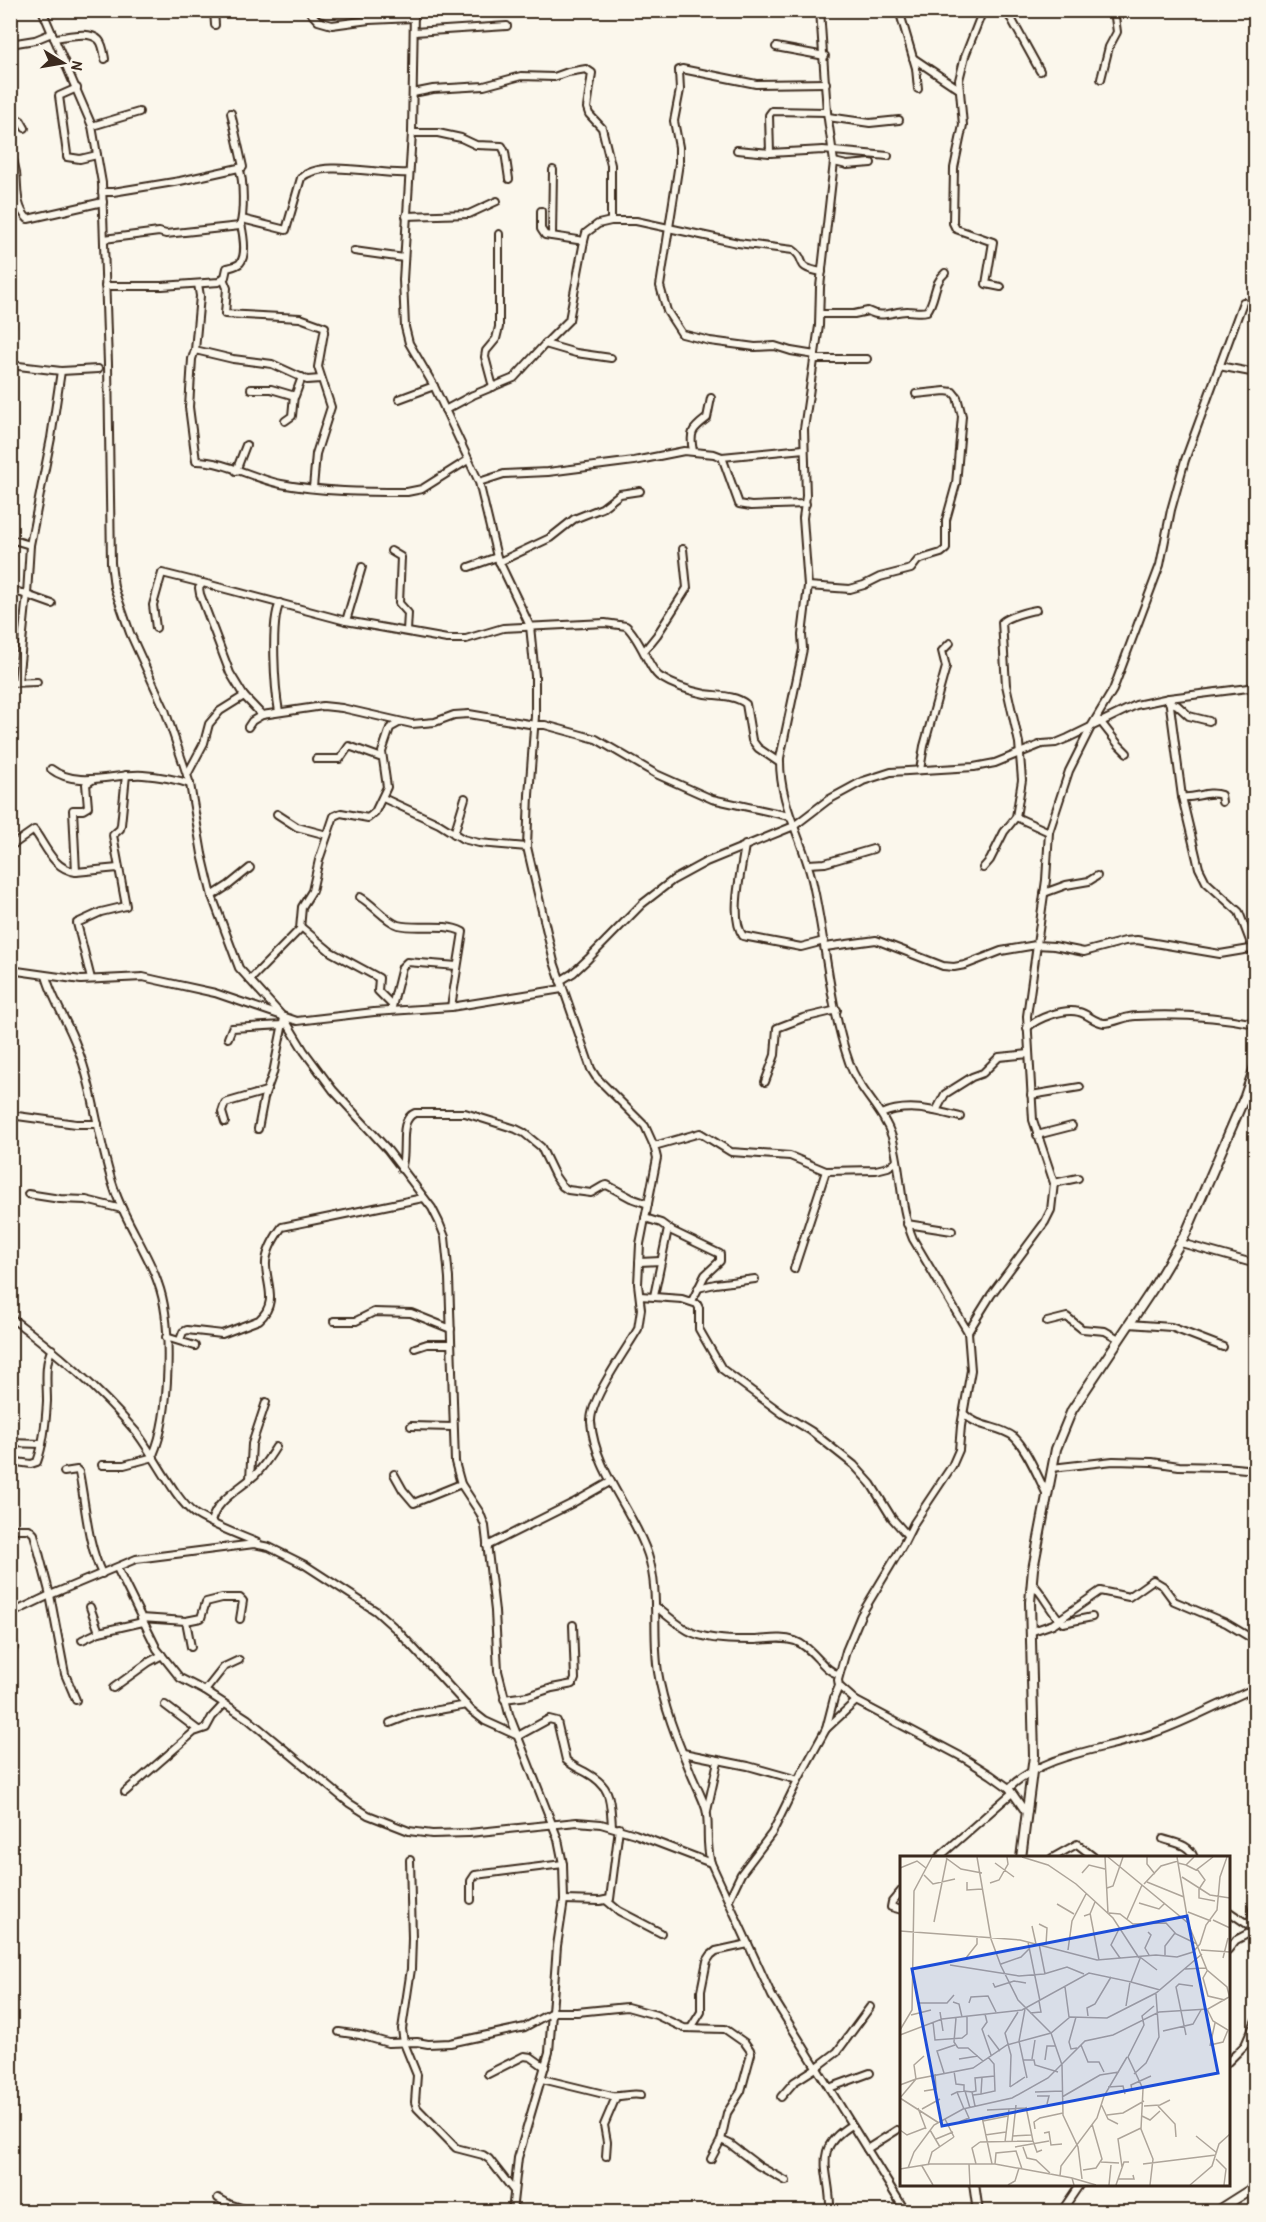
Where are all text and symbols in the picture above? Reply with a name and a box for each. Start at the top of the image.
north arrow [33,33,93,93]
text: N [66,60,89,73]
inset map [900,1856,1230,2186]

